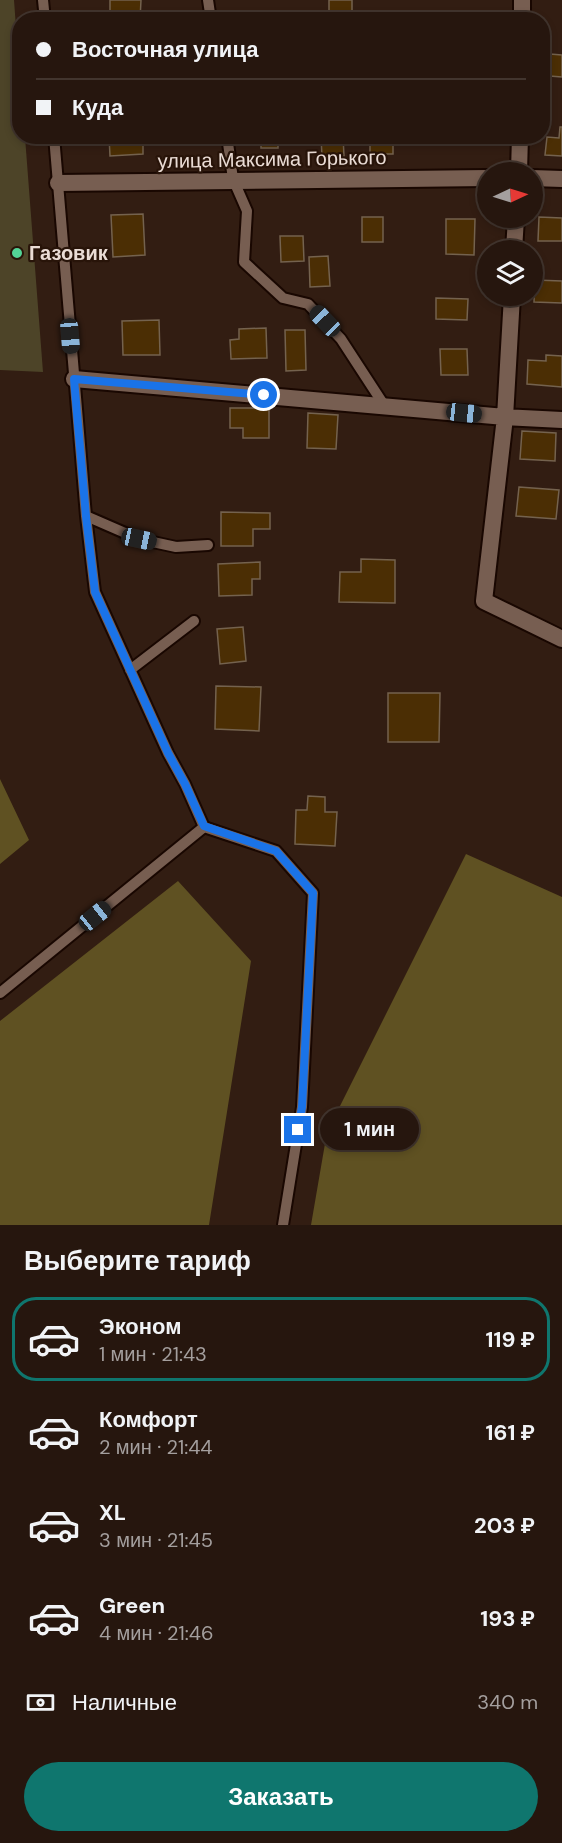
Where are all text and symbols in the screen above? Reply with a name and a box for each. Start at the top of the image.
text: Восточная улица [72,35,258,64]
text: Куда [72,93,123,122]
street label: улица Максима Горького [157,144,387,174]
north arrow [477,162,543,228]
map controls [477,162,543,306]
place label: Газовик [29,240,109,266]
button: layers [477,240,543,306]
marker: Газовик [10,246,24,260]
car [306,302,344,340]
car [59,317,81,355]
route start [250,381,277,408]
car [445,402,483,424]
car [120,526,158,552]
car [75,898,115,934]
callout: 1 мин [319,1109,418,1151]
route end [284,1116,311,1143]
text: 1 мин [344,1116,395,1142]
text: Выберите тариф [24,1243,251,1278]
icon: car [27,1312,81,1366]
text: Эконом [99,1312,182,1341]
text: 119 ₽ [485,1325,535,1354]
text: 1 мин · 21:43 [99,1341,207,1367]
icon: car [27,1405,81,1459]
text: Комфорт [99,1405,198,1434]
text: 161 ₽ [485,1418,535,1447]
text: 2 мин · 21:44 [99,1434,213,1460]
icon: car [27,1498,81,1552]
text: XL [99,1498,126,1527]
text: 203 ₽ [474,1511,535,1540]
text: 3 мин · 21:45 [99,1527,213,1553]
icon: car [27,1591,81,1645]
text: Green [99,1591,165,1620]
text: 193 ₽ [480,1604,535,1633]
text: 4 мин · 21:46 [99,1620,214,1646]
icon: cash [24,1686,57,1719]
text: Наличные [72,1688,177,1717]
text: 340 m [477,1689,538,1715]
button: Заказать [24,1762,538,1831]

